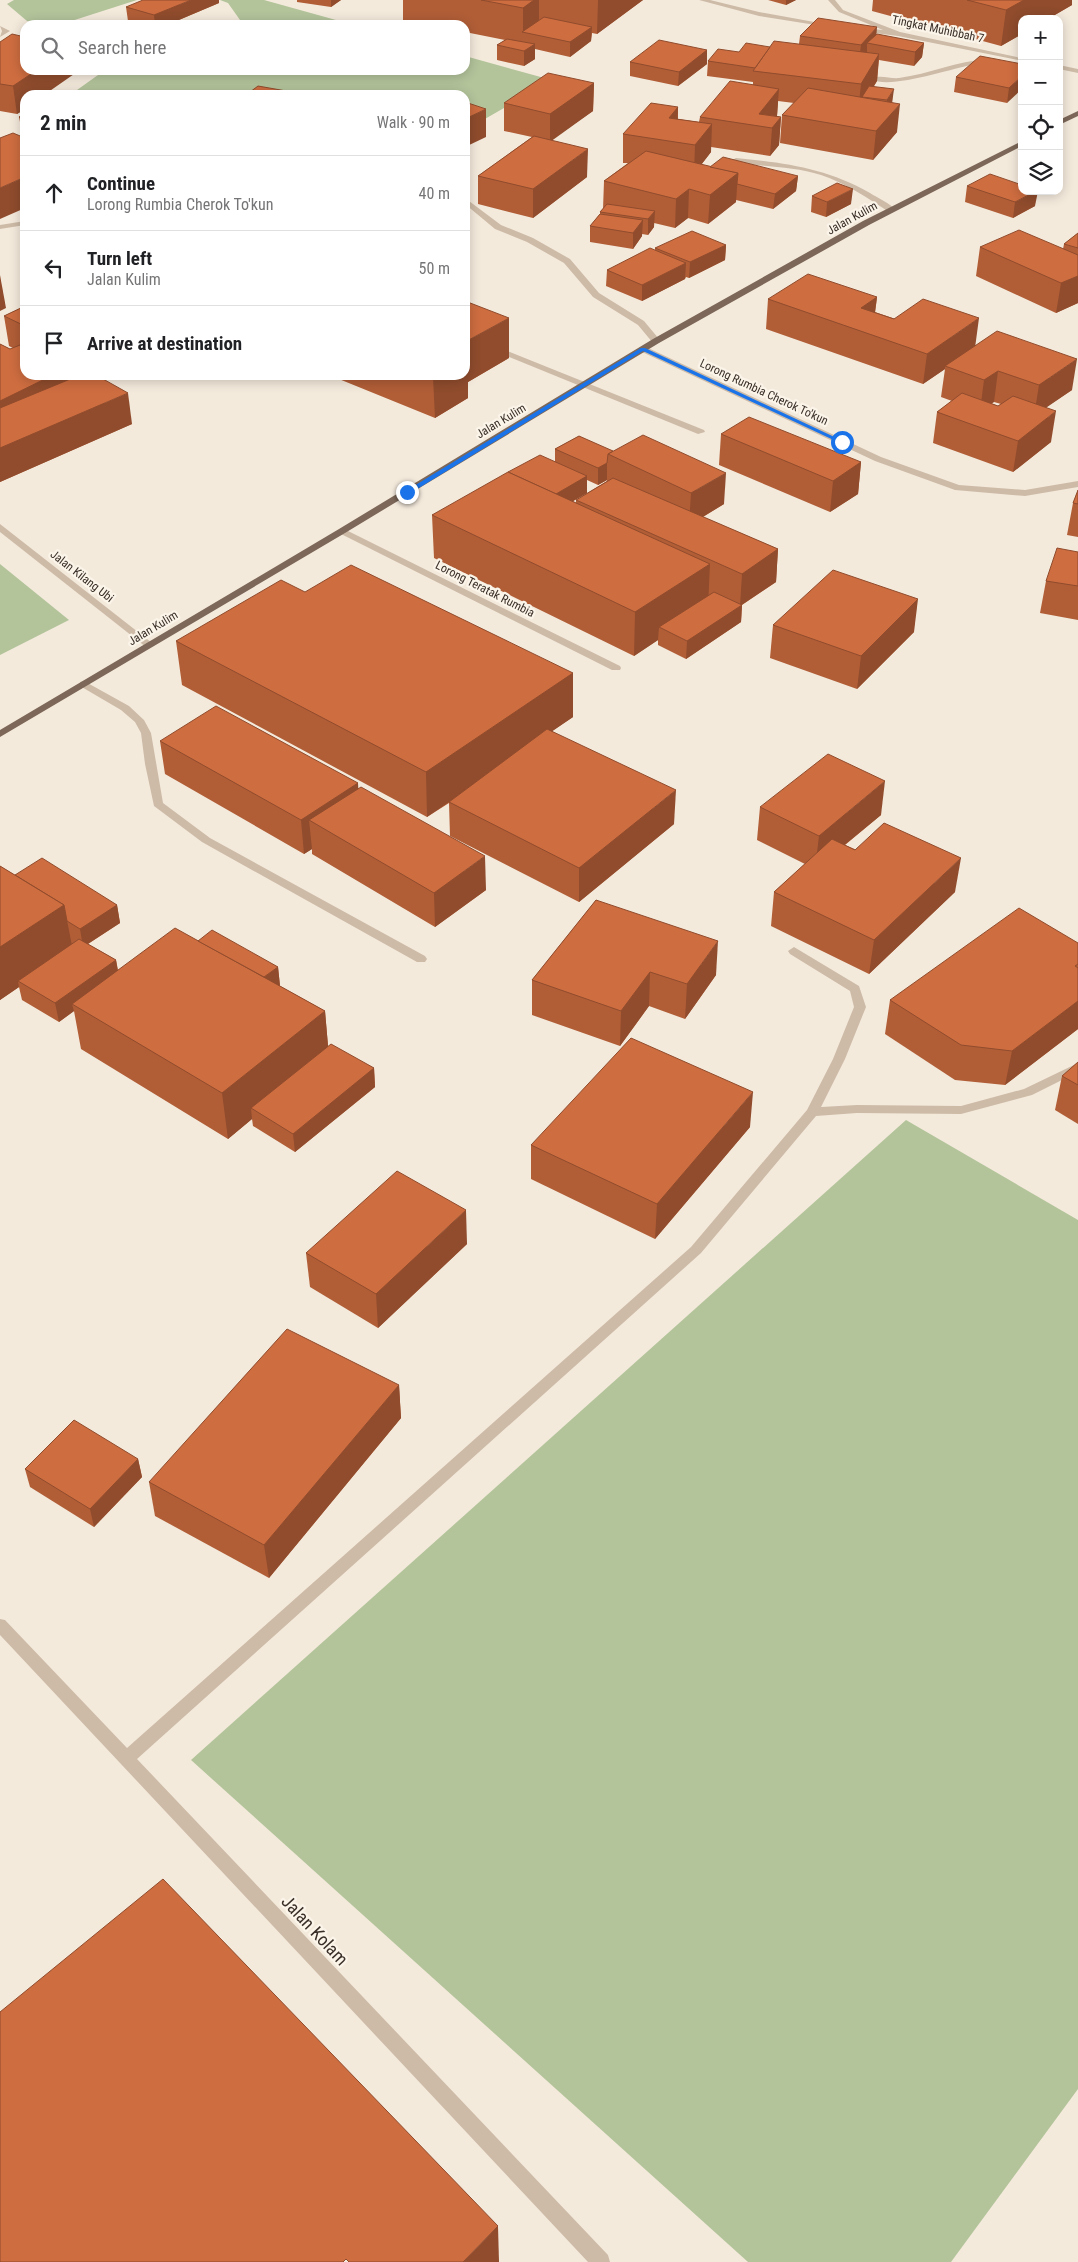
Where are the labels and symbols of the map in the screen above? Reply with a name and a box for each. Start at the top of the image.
street label: Tingkat Muhibbah 7 [891,12,985,46]
street label: Jalan Kulim [824,198,880,238]
street label: Lorong Rumbia Cherok To'kun [698,356,831,428]
street label: Jalan Kulim [474,401,528,441]
route start [831,431,854,454]
route end [396,481,419,504]
street label: Jalan Kilang Ubi [48,547,116,605]
street label: Lorong Teratak Rumbia [433,558,537,620]
street label: Jalan Kulim [126,608,180,648]
street label: Jalan Kolam [277,1891,353,1969]

